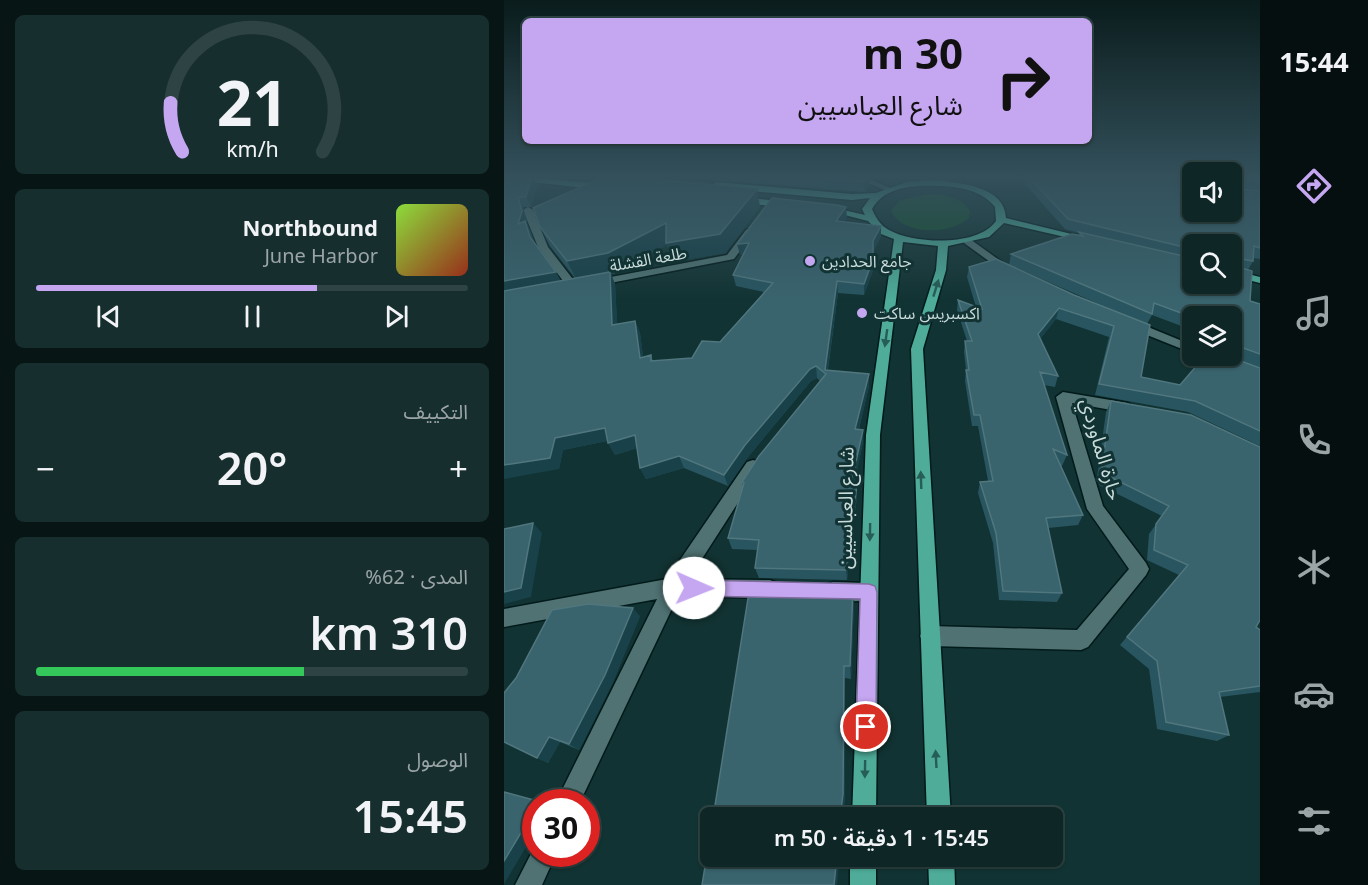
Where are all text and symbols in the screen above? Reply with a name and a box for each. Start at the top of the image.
text: 30 m [863,24,963,81]
icon: right [984,42,1062,120]
text: 15:44 [1279,43,1349,80]
text: 21 [216,59,288,144]
text: شارع العباسيين [798,86,963,123]
text: km/h [226,134,278,163]
map controls [1182,162,1242,366]
button: sound [1182,162,1242,222]
icon: directions [1293,165,1335,207]
text: Northbound [243,212,378,242]
button: search [1182,234,1242,294]
street label: طلعة القشلة [608,241,688,277]
text: June Harbor [264,242,378,269]
place label: جامع الحدادين [822,250,912,274]
marker: جامع الحدادين [803,254,817,268]
one-way arrow [931,279,941,297]
icon: music [1293,292,1335,334]
icon: previous [92,300,125,333]
icon: pause [236,300,269,333]
icon: next [380,300,413,333]
place label: اكسبريس ساكت [874,302,980,324]
marker: اكسبريس ساكت [855,306,869,320]
button: layers [1182,306,1242,366]
one-way arrow [882,328,891,347]
street label: حارة الماوردي [1072,395,1129,504]
text: التكييف [404,398,468,425]
icon: phone [1293,419,1335,461]
text: 20° [217,437,287,498]
text: − [36,446,55,491]
text: + [449,446,468,491]
street label: شارع العباسيين [830,447,862,569]
one-way arrow [917,471,926,490]
one-way arrow [866,522,875,541]
icon: climate [1293,546,1335,588]
position arrow [662,556,726,620]
text: المدى · 62% [365,563,468,590]
text: 310 km [309,602,468,663]
icon: car [1293,673,1335,715]
pin [840,701,891,752]
icon: arrive [849,710,882,743]
text: الوصول [407,746,468,773]
one-way arrow [931,750,940,769]
one-way arrow [860,759,870,778]
text: 15:45 [353,785,468,846]
speed limit sign: 30 [522,789,600,867]
icon: filters [1293,800,1335,842]
text: 15:45 · 1 دقيقة · 50 m [774,822,989,852]

